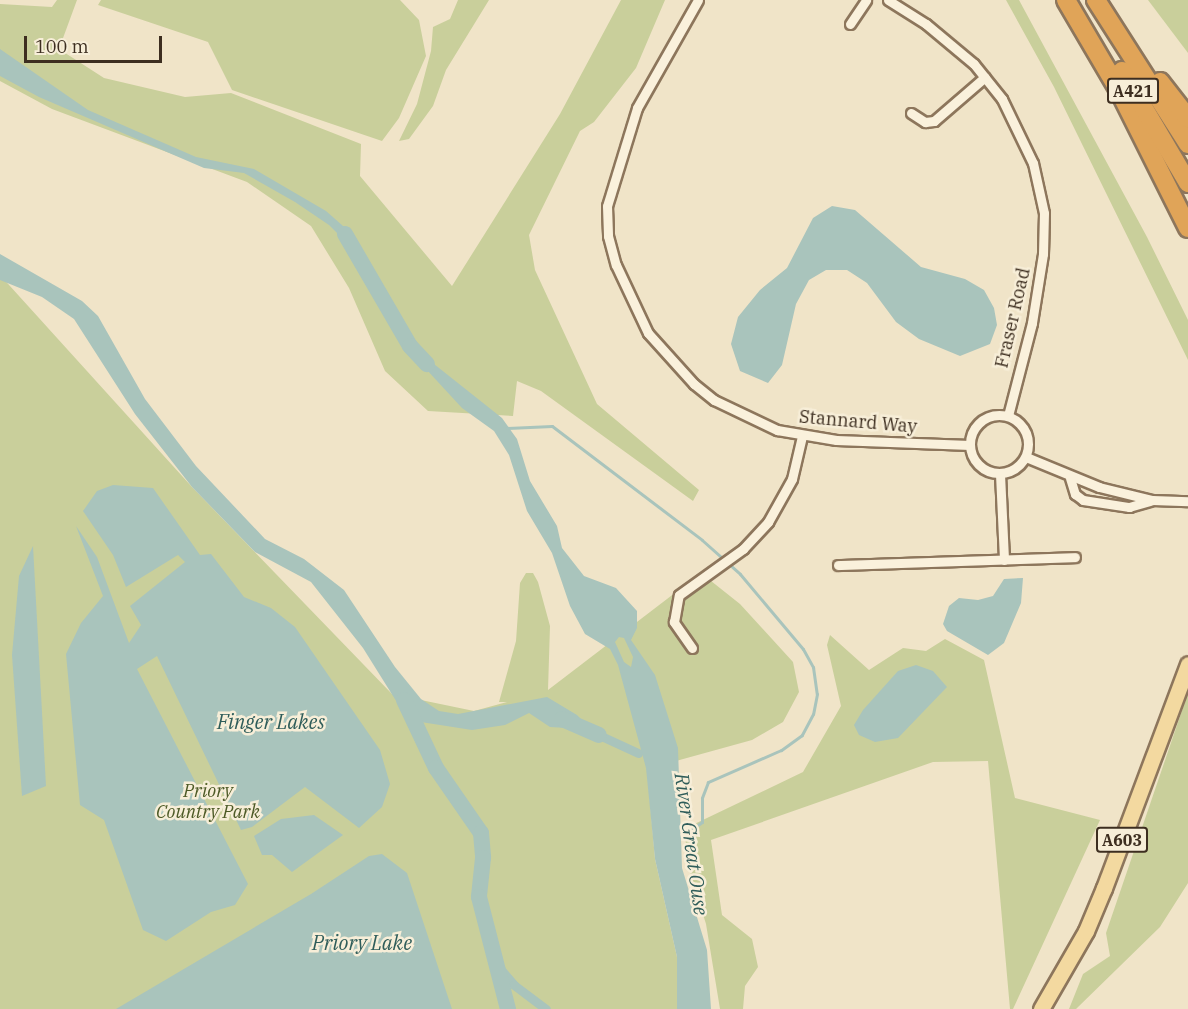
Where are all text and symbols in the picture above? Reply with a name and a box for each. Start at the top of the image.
scale bar [27,24,165,62]
text: 100 m [35,35,89,58]
road number: A421 [1106,78,1160,104]
street label: Fraser Road [991,266,1035,370]
street label: Stannard Way [798,406,918,438]
water label: Finger Lakes [217,709,325,733]
water label: River Great Ouse [670,771,714,917]
park label: Priory Country Park [156,781,260,824]
road number: A603 [1095,827,1149,853]
water label: Priory Lake [312,930,412,954]

